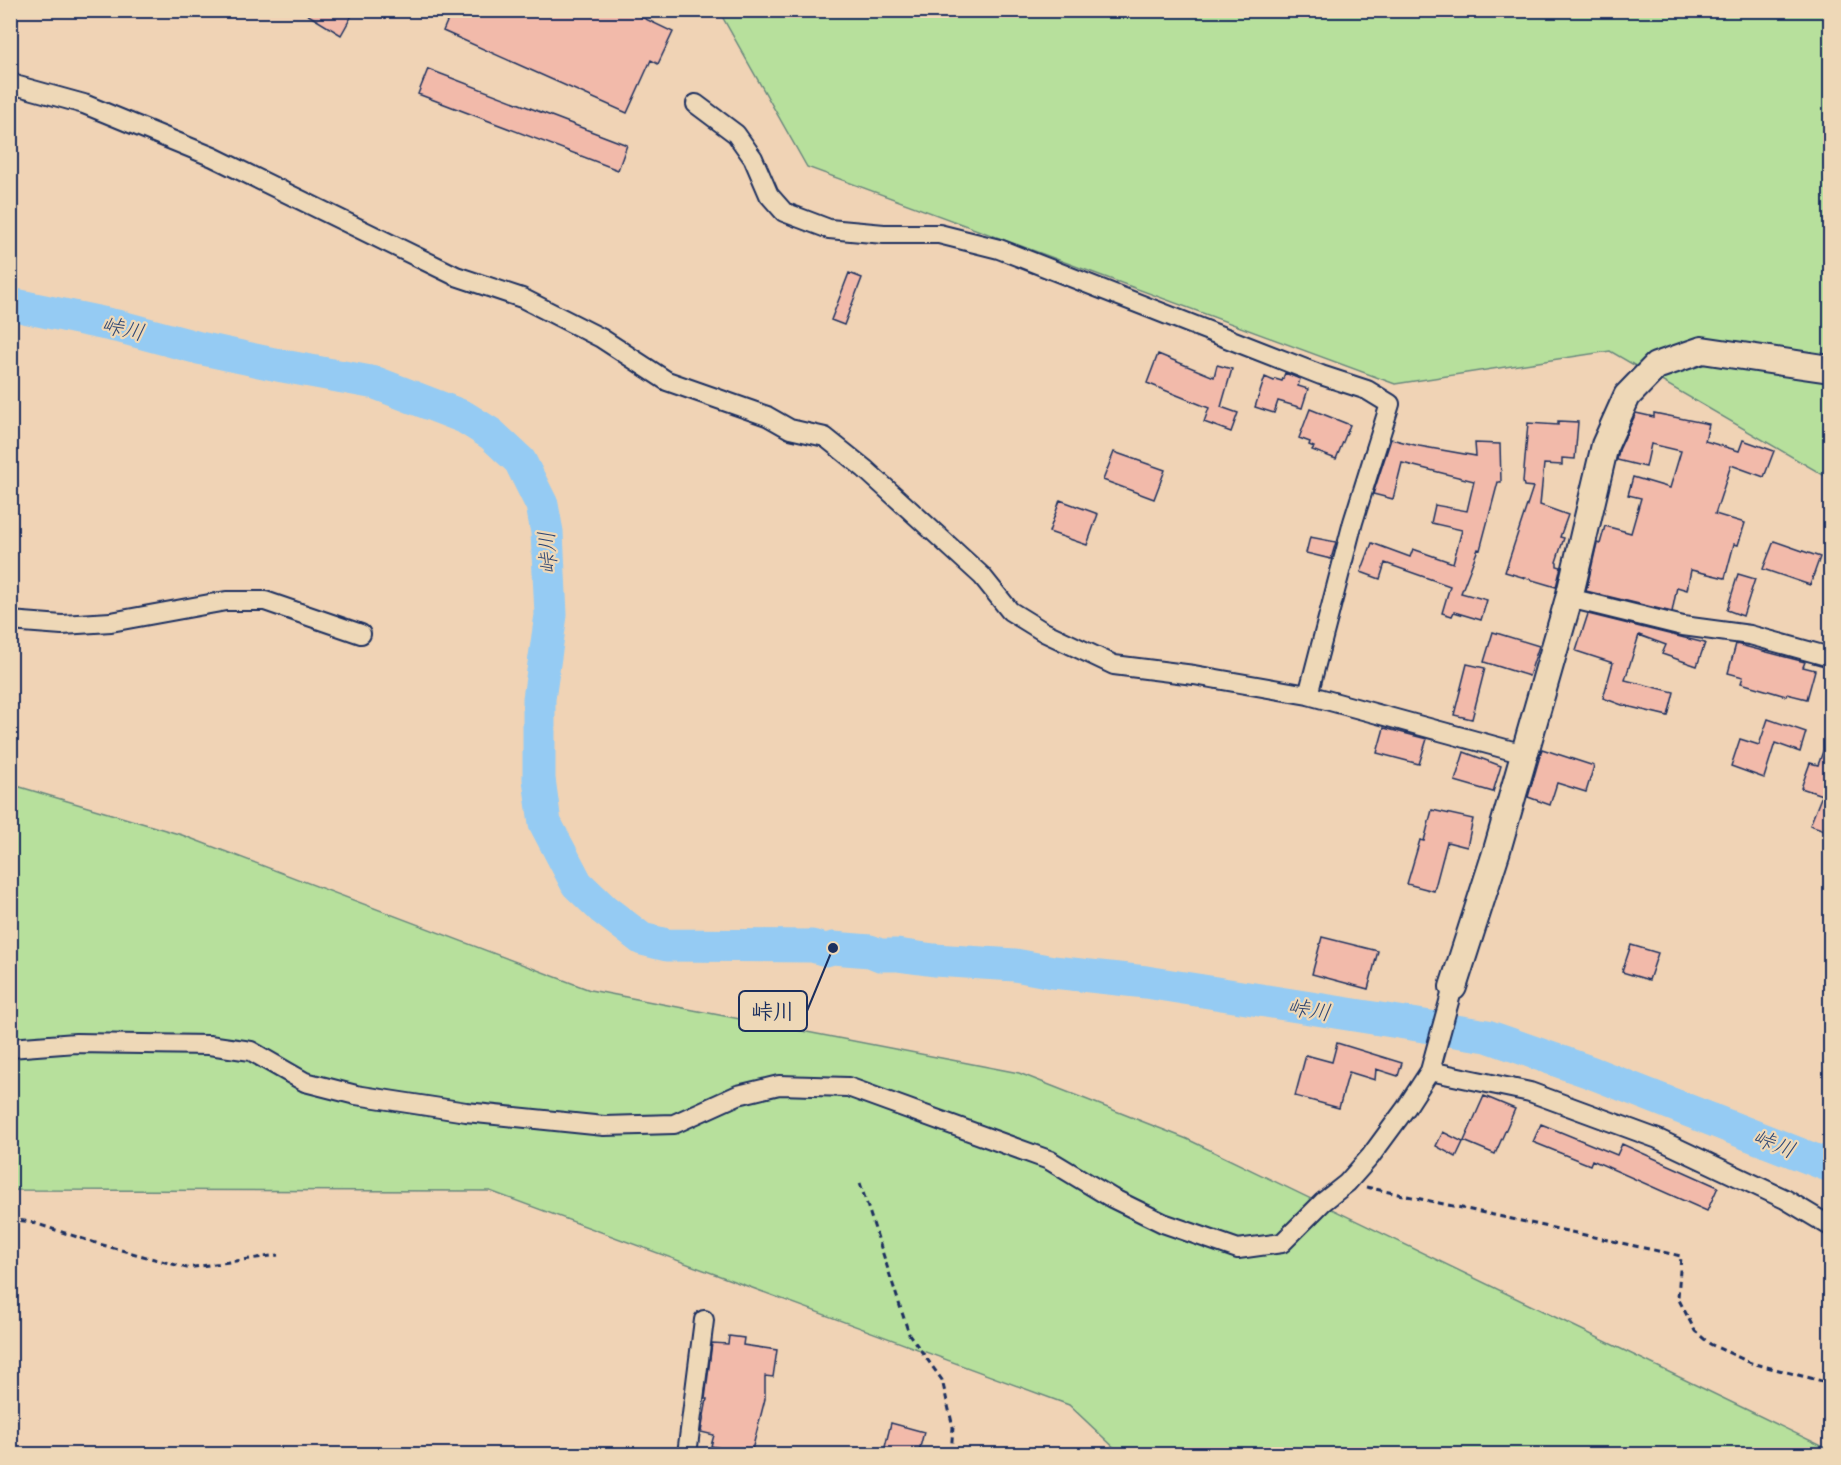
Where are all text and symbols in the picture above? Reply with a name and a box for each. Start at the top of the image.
water label: 峠川 [97,305,148,352]
water label: 峠川 [527,530,568,576]
water label: 峠川 [1284,987,1334,1032]
callout: 峠川 [739,991,807,1031]
text: 峠川 [751,992,795,1031]
water label: 峠川 [1746,1117,1801,1170]

